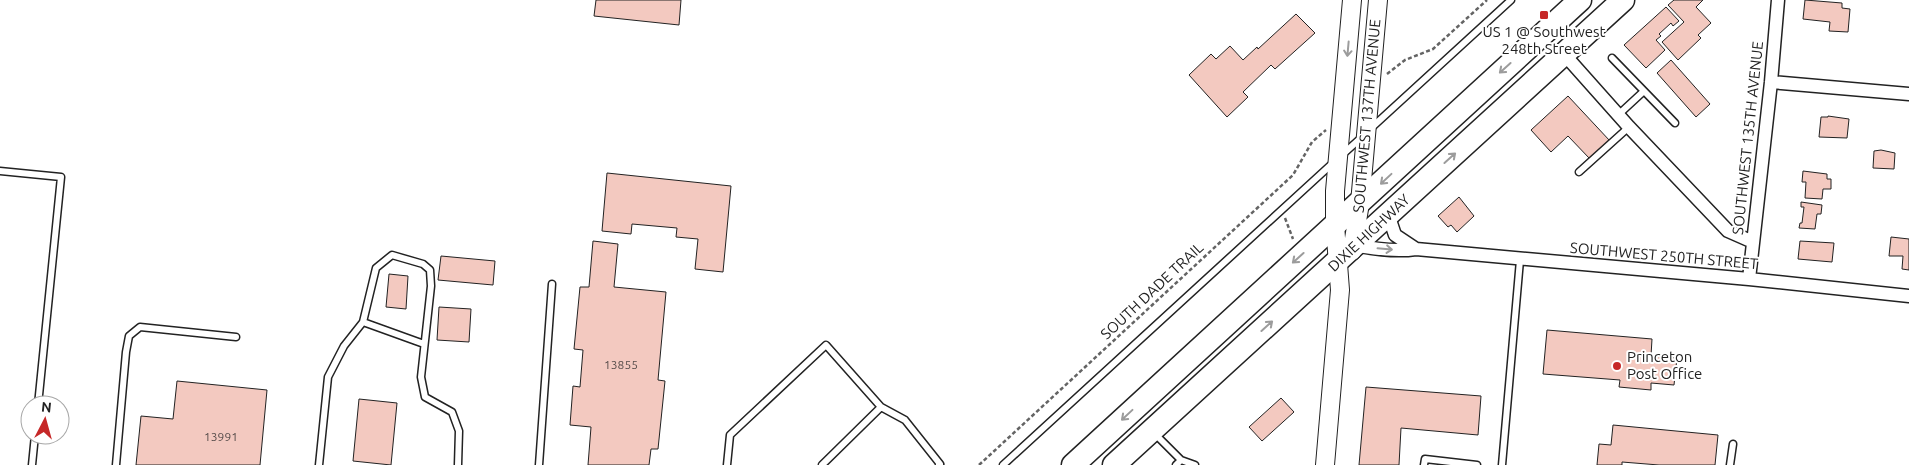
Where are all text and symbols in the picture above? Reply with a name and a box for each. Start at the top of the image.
marker: US 1 @ Southwest 248th Street [1538,9,1550,21]
street label: SOUTHWEST 137TH AVENUE [1350,18,1383,213]
place label: US 1 @ Southwest 248th Street [1483,23,1606,57]
one-way arrow [1343,40,1353,56]
street label: SOUTHWEST 135TH AVENUE [1729,40,1766,235]
one-way arrow [1499,62,1512,74]
one-way arrow [1444,152,1456,164]
one-way arrow [1379,173,1392,184]
street label: DIXIE HIGHWAY [1324,190,1413,275]
street label: SOUTH DADE TRAIL [1097,238,1207,343]
street label: SOUTHWEST 250TH STREET [1569,239,1759,272]
one-way arrow [1376,244,1392,254]
one-way arrow [1292,252,1305,263]
one-way arrow [1260,321,1273,332]
place label: Princeton Post Office [1627,348,1702,382]
house number: 13855 [604,358,638,371]
marker: Princeton Post Office [1611,360,1623,372]
north arrow [20,395,70,445]
text: N [40,399,52,416]
one-way arrow [1121,409,1134,421]
house number: 13991 [204,430,238,443]

